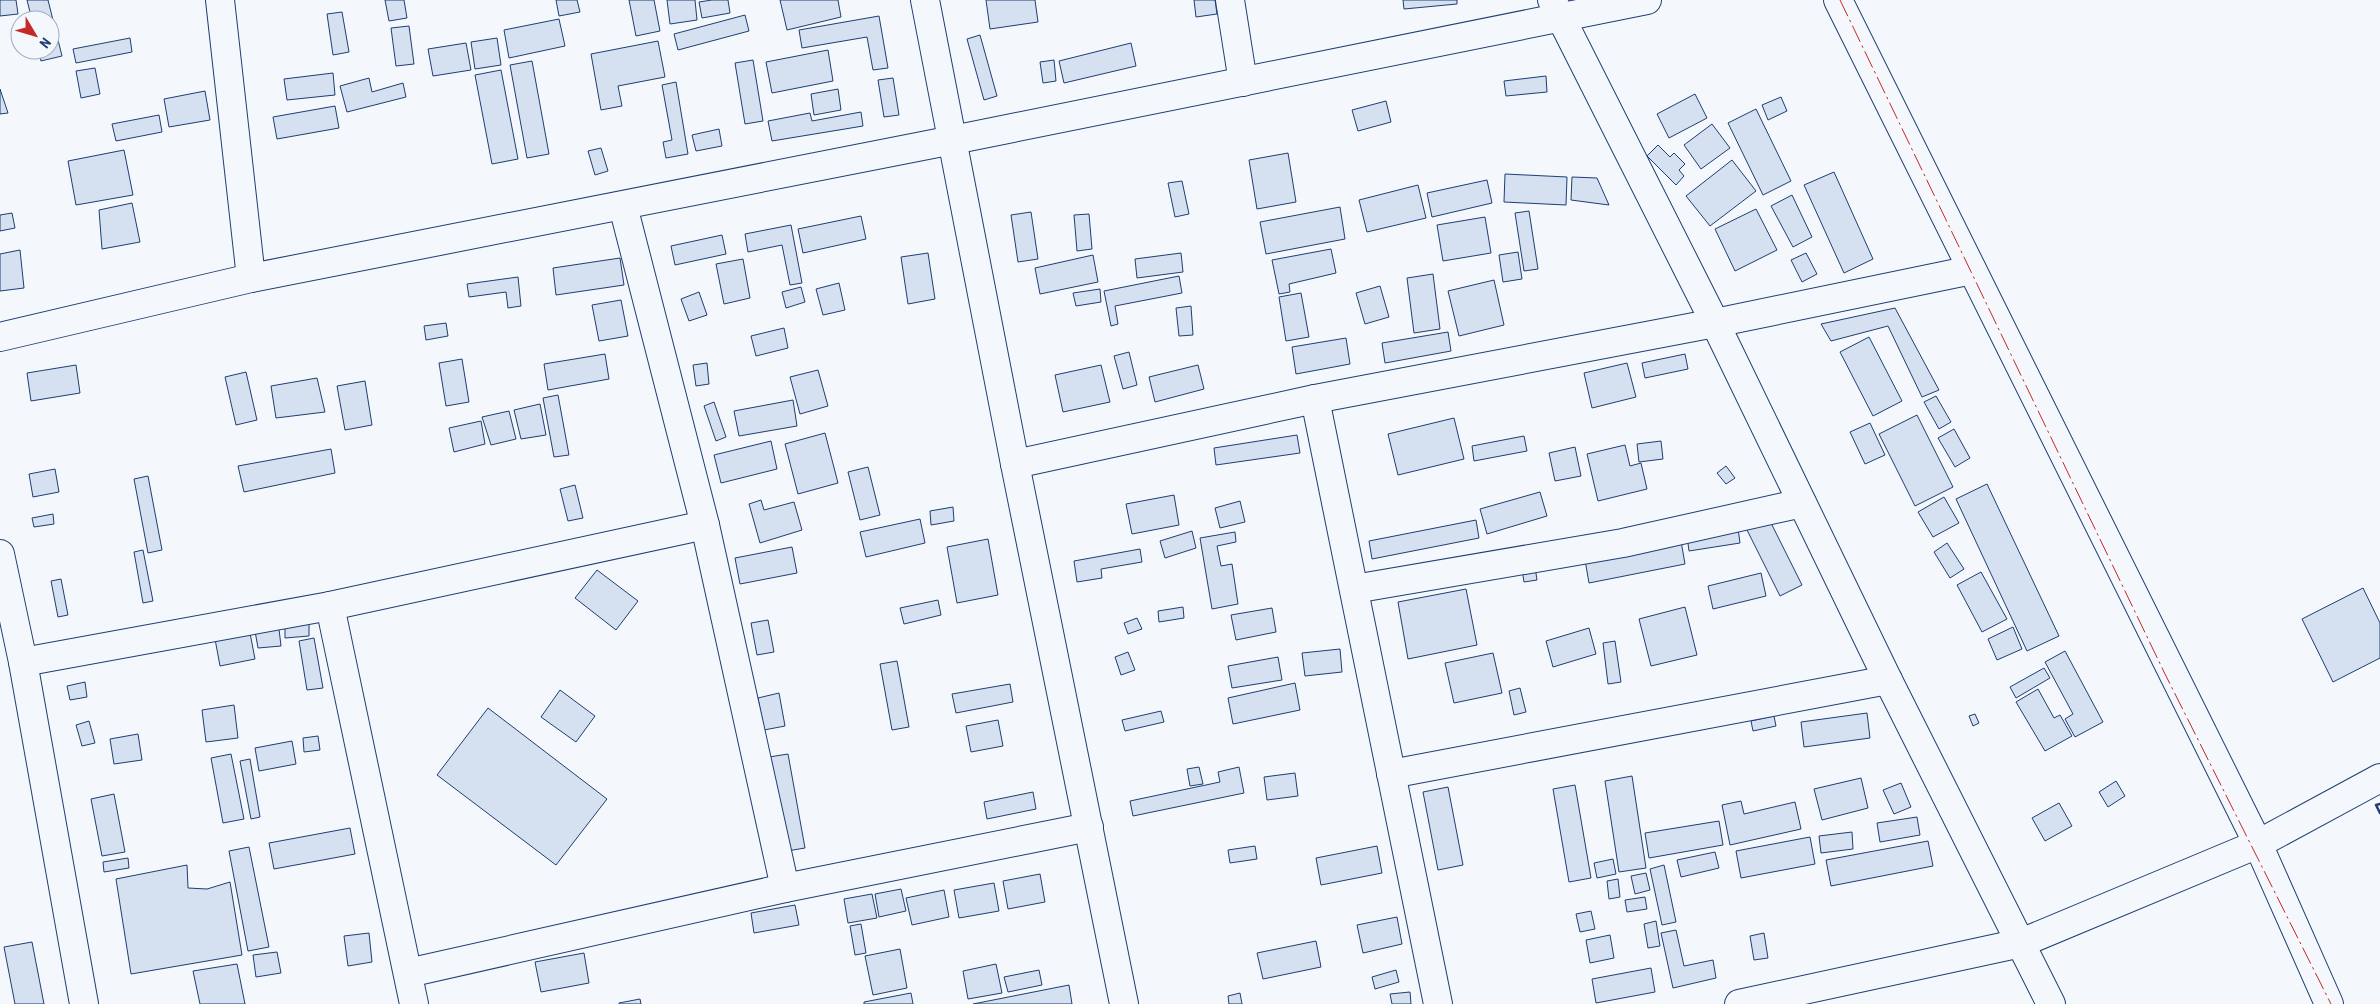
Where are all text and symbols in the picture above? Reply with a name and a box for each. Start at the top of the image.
north arrow [10,10,60,60]
text: N [36,35,54,51]

